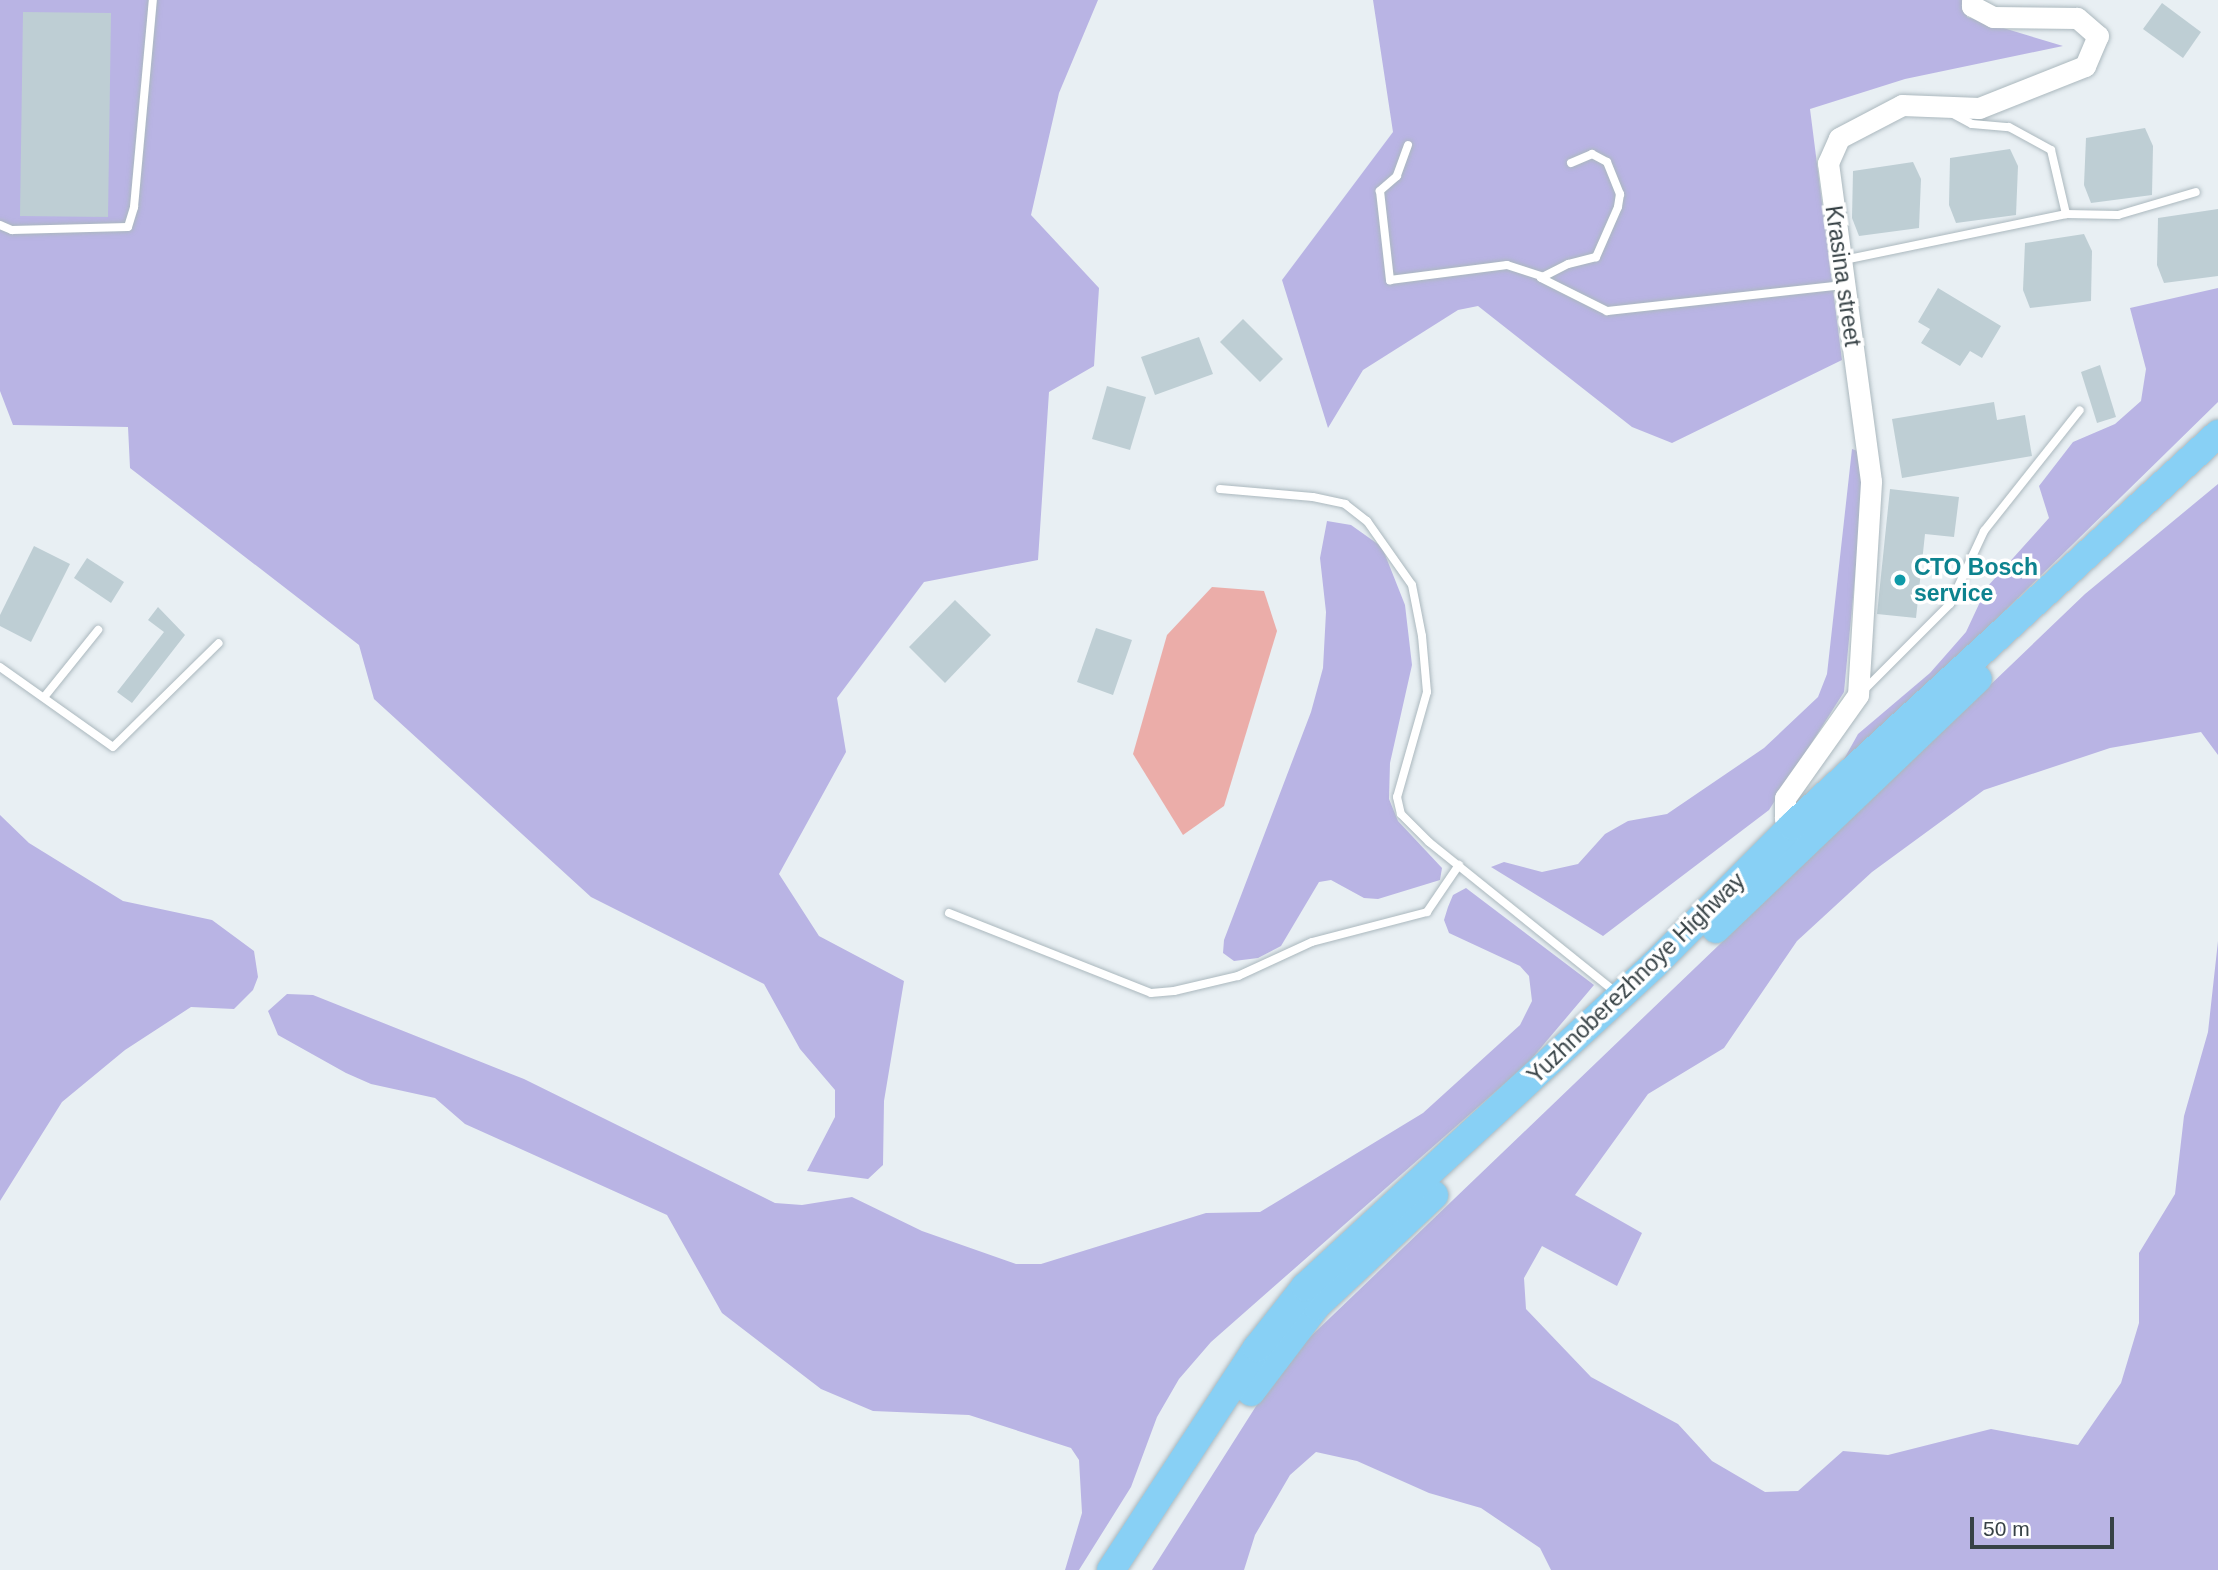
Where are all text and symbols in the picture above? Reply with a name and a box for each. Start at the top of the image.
street label: Krasina street [1819,204,1867,348]
place label: СТО Bosch service [1914,553,2038,607]
marker: СТО Bosch service [1892,572,1908,588]
street label: Yuzhnoberezhnoye Highway [1522,867,1750,1089]
scale bar [1973,1504,2116,1548]
text: 50 m [1983,1517,2030,1540]

